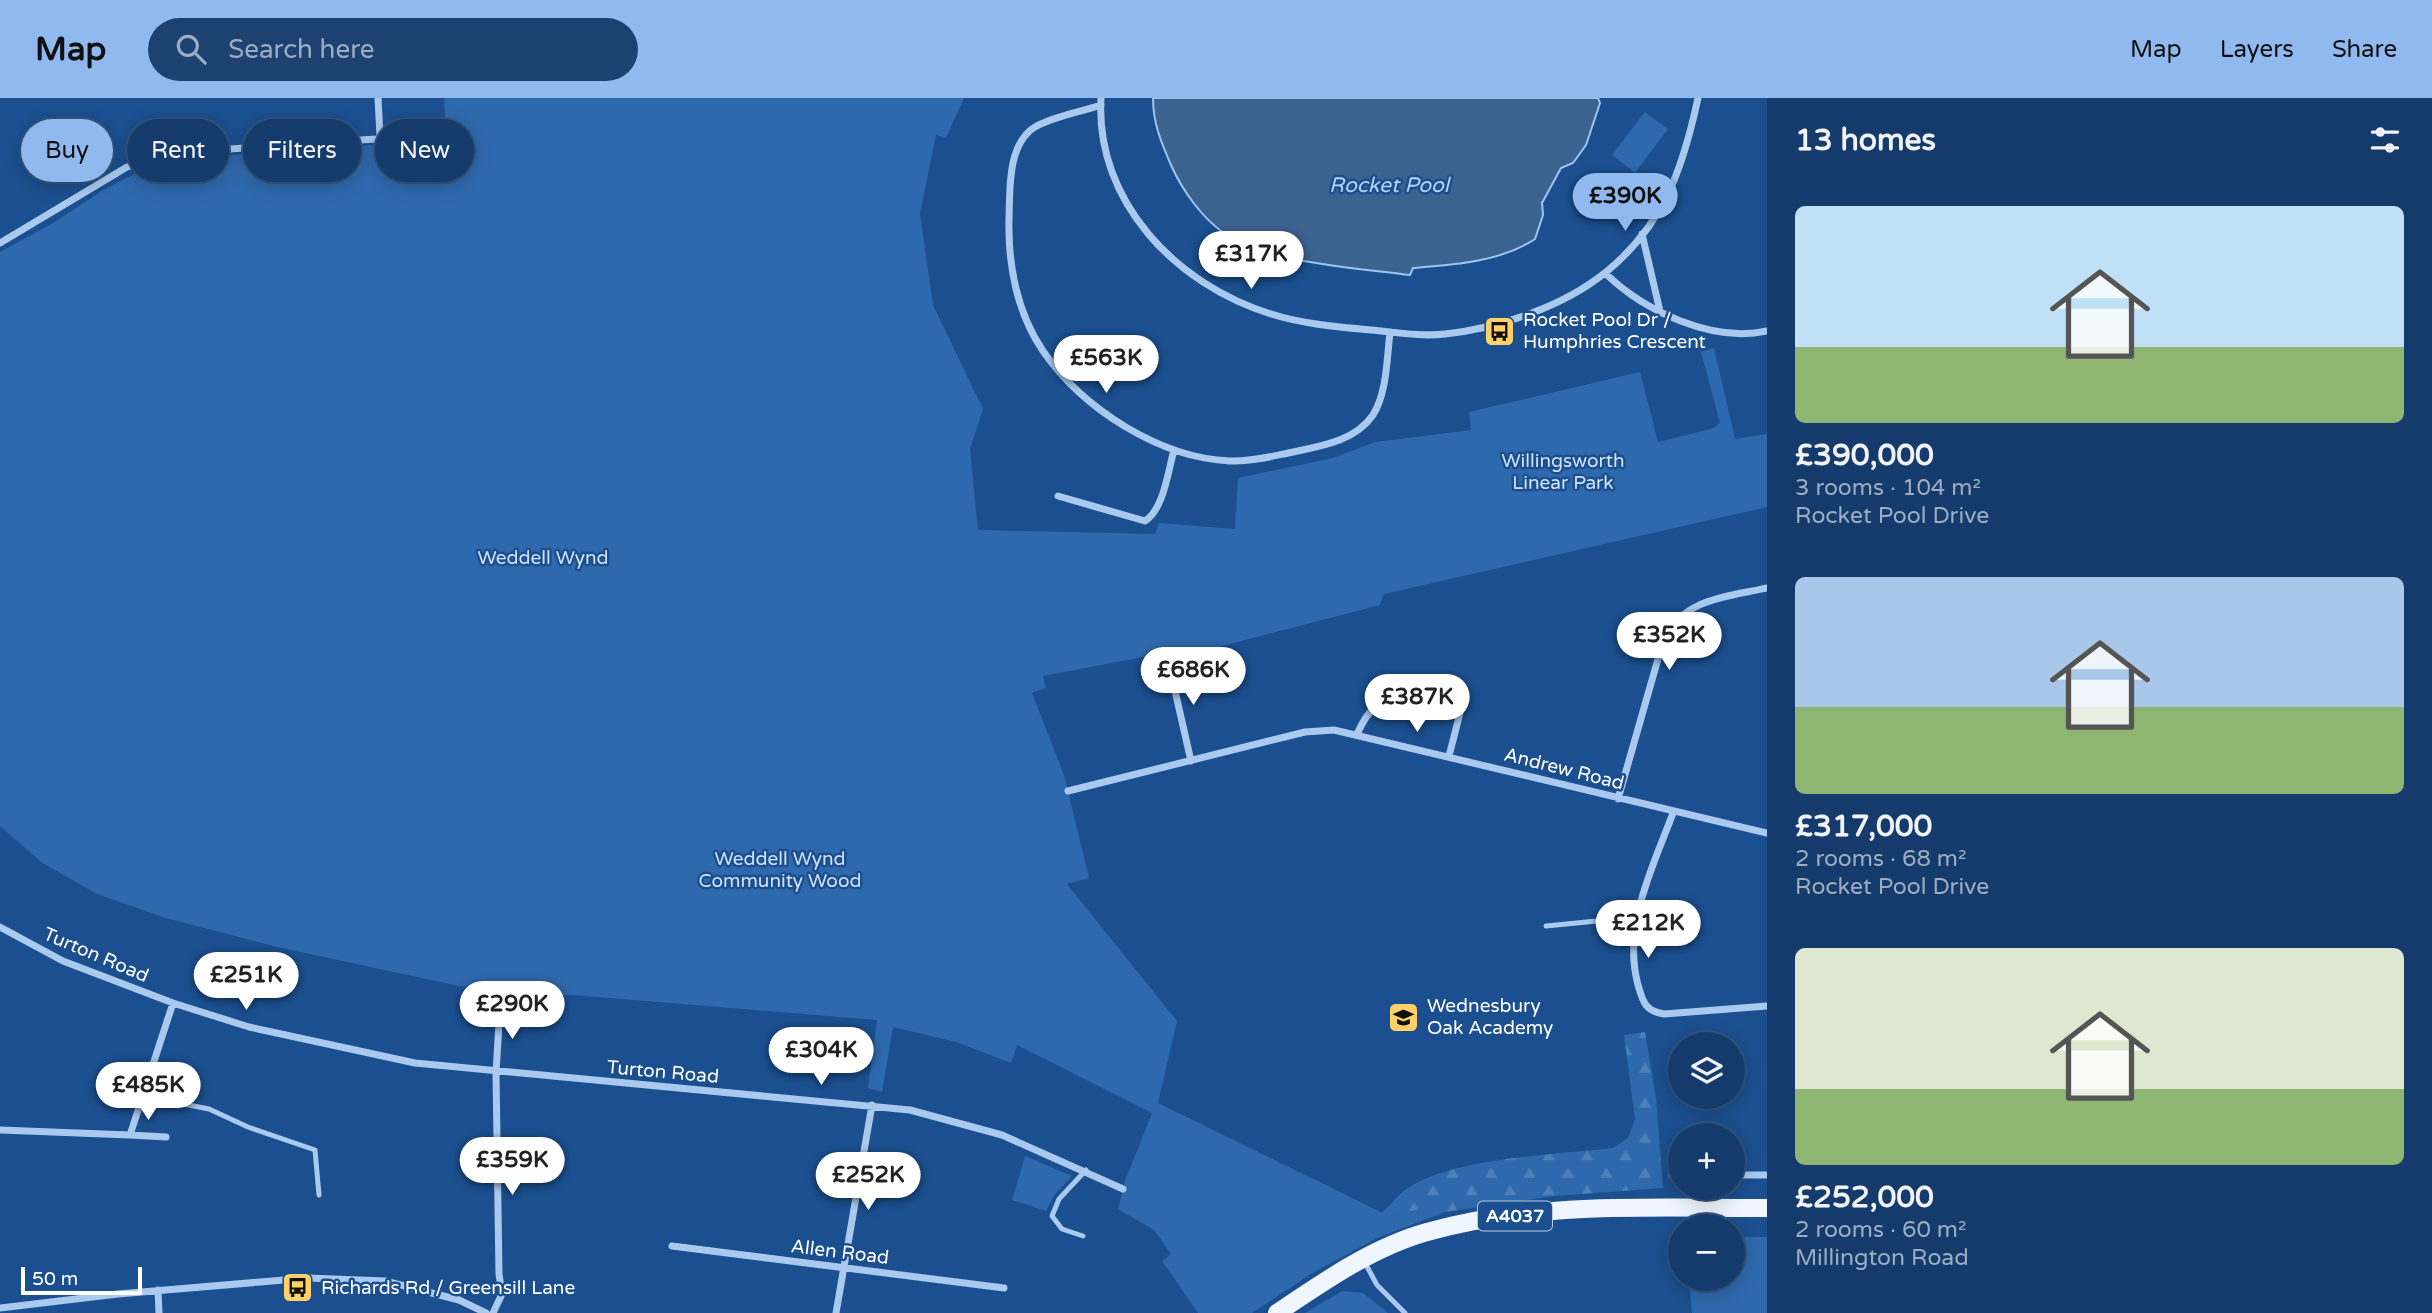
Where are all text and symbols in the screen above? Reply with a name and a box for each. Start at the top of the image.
search box [148,18,638,81]
text: Map [35,30,106,69]
icon: search [172,30,210,68]
text: Search here [228,34,374,65]
text: Map [2130,35,2182,64]
text: Layers [2220,35,2294,64]
text: Share [2332,35,2397,64]
chip: Buy [21,119,113,182]
chip: Rent [127,119,229,182]
chip: Filters [243,119,361,182]
chip: New [375,119,474,182]
icon: filters [2366,121,2404,159]
text: 13 homes [1795,122,1936,159]
water label: Rocket Pool [1329,173,1452,198]
pin: £390K [1576,174,1674,233]
text: £390K [1589,182,1661,210]
pin: £317K [1202,232,1300,291]
text: £317K [1215,240,1287,268]
icon: home [2037,251,2163,377]
place label: Rocket Pool Dr / Humphries Crescent [1523,309,1706,353]
bus stop icon: Rocket Pool Dr / Humphries Crescent [1483,314,1517,348]
pin: £563K [1057,336,1155,395]
text: £563K [1070,344,1142,372]
text: £390,000 [1795,437,1934,474]
park label: Willingsworth Linear Park [1501,450,1625,494]
text: 3 rooms · 104 m² [1795,474,1981,502]
text: Rocket Pool Drive [1795,502,1989,530]
park label: Weddell Wynd [477,547,609,569]
pin: £352K [1620,612,1718,672]
text: £352K [1633,621,1705,649]
icon: home [2037,622,2163,748]
pin: £686K [1144,648,1242,707]
text: £686K [1157,656,1229,684]
pin: £387K [1368,674,1466,734]
text: £387K [1381,683,1453,711]
street label: Andrew Road [1502,743,1626,795]
text: £317,000 [1795,808,1932,845]
text: 2 rooms · 68 m² [1795,845,1966,873]
park label: Weddell Wynd Community Wood [699,848,861,892]
text: Rocket Pool Drive [1795,873,1989,901]
pin: £212K [1599,900,1697,960]
text: £212K [1612,909,1684,937]
street label: Turton Road [40,923,152,987]
pin: £251K [197,953,295,1012]
text: £251K [210,961,282,989]
pin: £290K [463,982,561,1041]
text: £290K [476,990,548,1018]
icon: home [2037,993,2163,1119]
place label: Wednesbury Oak Academy [1427,995,1553,1039]
school or university icon: Wednesbury Oak Academy [1387,1000,1421,1034]
pin: £304K [772,1028,870,1087]
map controls [1668,1032,1745,1291]
button: layers [1668,1032,1745,1109]
text: £304K [785,1036,857,1064]
street label: Turton Road [606,1056,720,1088]
pin: £485K [99,1062,197,1122]
text: £485K [112,1071,184,1099]
button: + [1668,1123,1745,1200]
pin: £359K [463,1138,561,1197]
text: £359K [476,1146,548,1174]
pin: £252K [819,1152,917,1212]
text: £252K [832,1161,904,1189]
text: £252,000 [1795,1179,1934,1216]
road number: A4037 [1478,1202,1552,1231]
button: − [1668,1214,1745,1291]
text: 2 rooms · 60 m² [1795,1216,1966,1244]
street label: Allen Road [790,1235,890,1269]
text: Millington Road [1795,1244,1969,1272]
scale bar [21,1264,142,1296]
text: 50 m [32,1268,78,1290]
bus stop icon: Richards Rd / Greensill Lane [281,1271,315,1305]
place label: Richards Rd / Greensill Lane [321,1277,575,1299]

